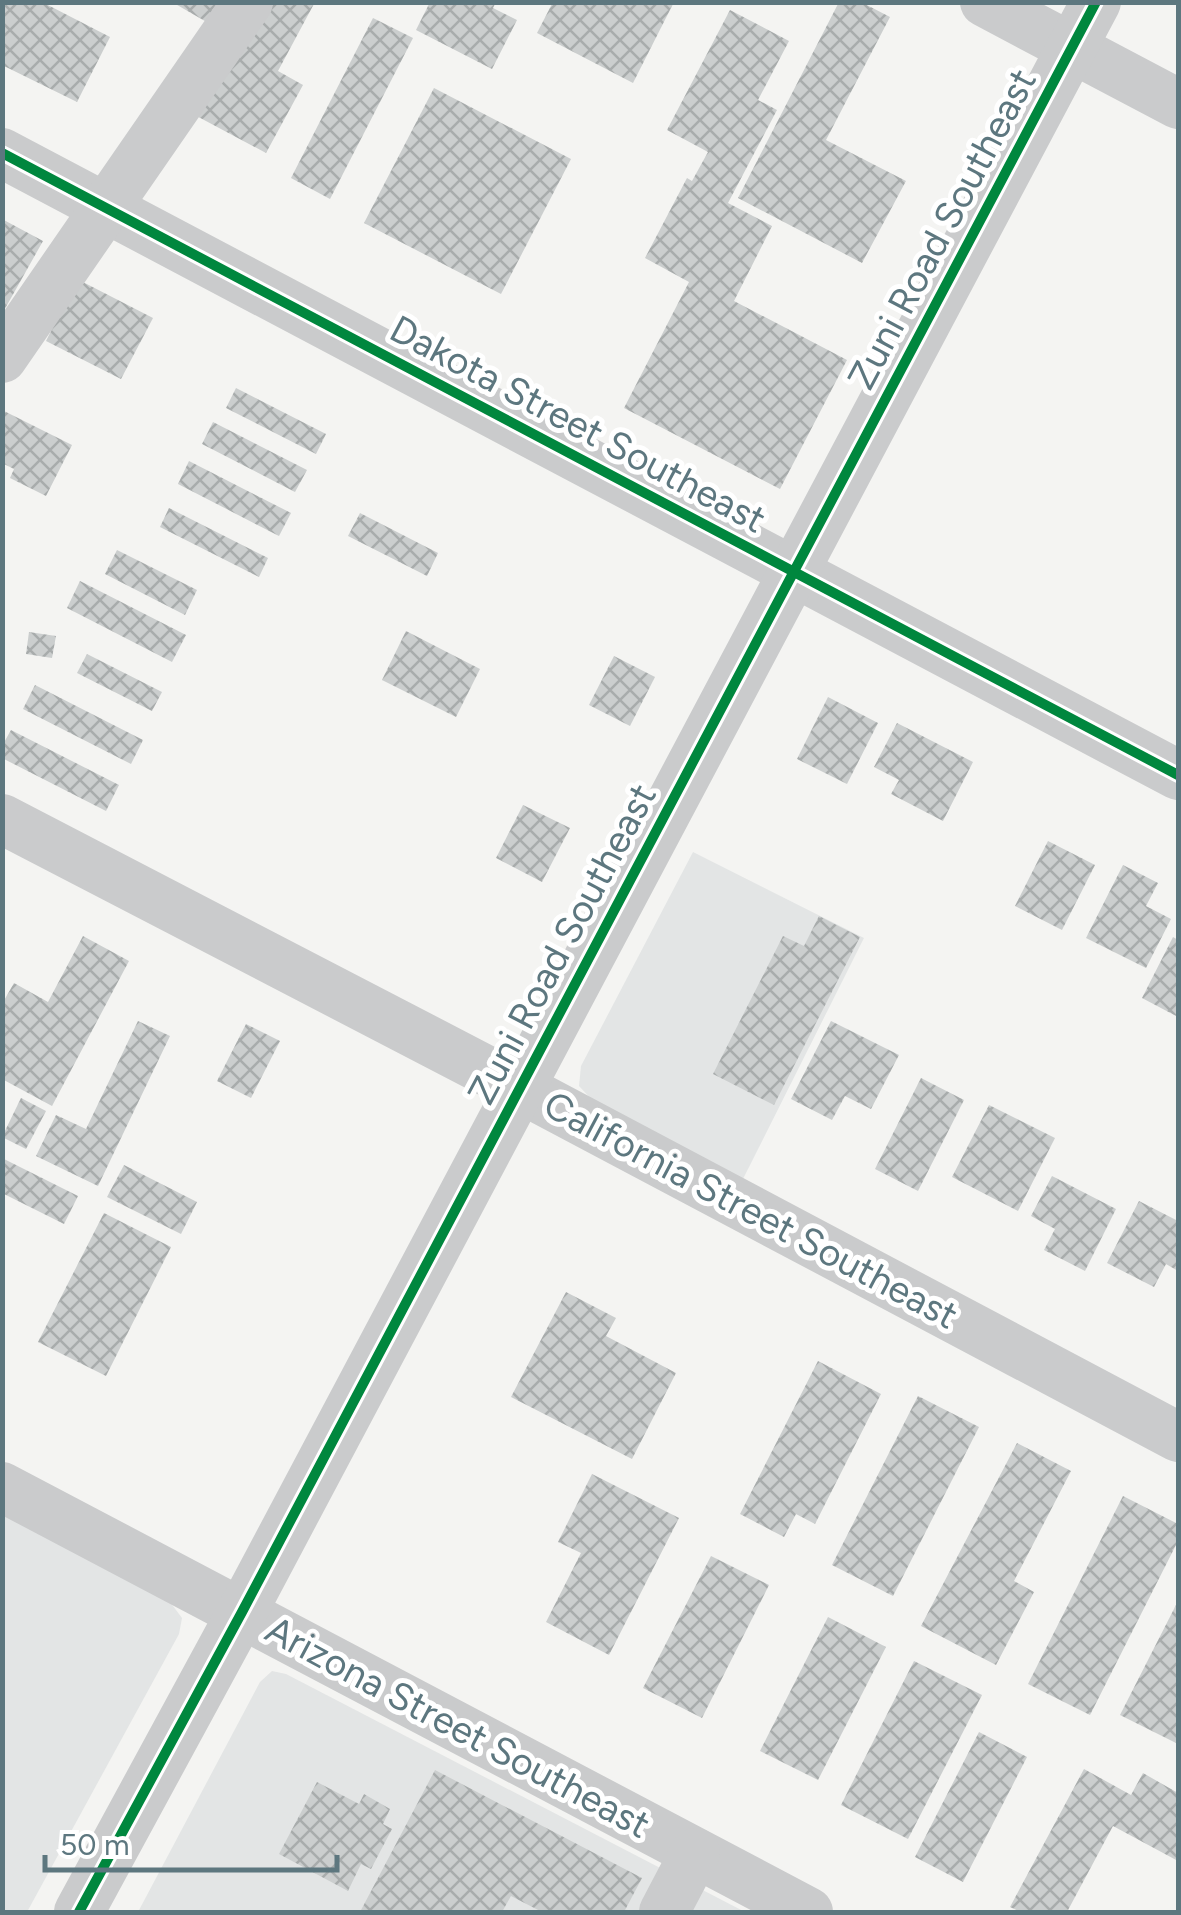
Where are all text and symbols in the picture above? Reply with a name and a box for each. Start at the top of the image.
street label: Zuni Road Southeast [838,61,1046,397]
street label: Dakota Street Southeast [382,305,774,543]
street label: Zuni Road Southeast [458,776,666,1112]
street label: California Street Southeast [536,1081,966,1339]
street label: Arizona Street Southeast [258,1606,658,1848]
scale bar [45,1810,338,1872]
text: 50 m [60,1826,129,1863]

